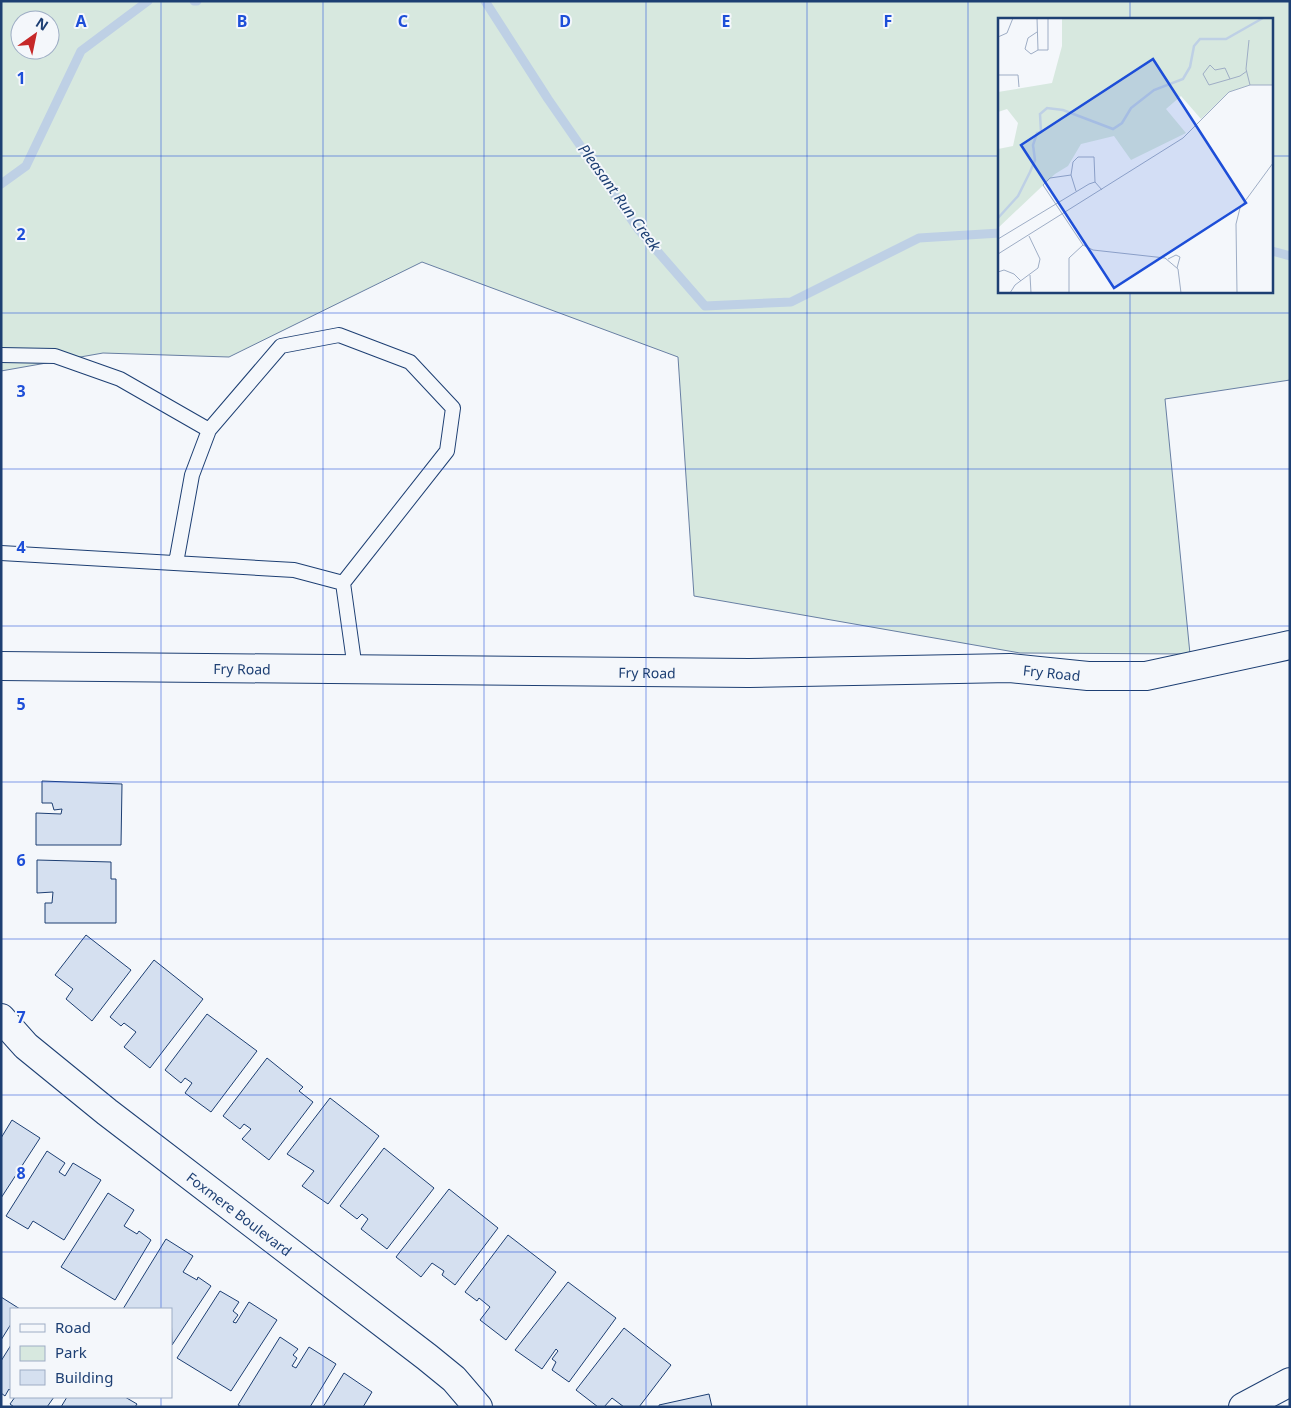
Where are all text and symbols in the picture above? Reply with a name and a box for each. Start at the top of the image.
north arrow [10,10,60,60]
text: A [75,10,87,32]
text: B [237,10,247,32]
text: C [398,10,408,32]
text: D [559,10,571,32]
text: E [722,10,731,32]
text: F [884,10,892,32]
text: N [32,13,52,35]
inset map [998,18,1274,292]
text: 1 [16,67,26,89]
water label: Pleasant Run Creek [574,139,666,255]
text: 2 [16,223,26,245]
text: 3 [16,380,26,402]
text: 4 [16,536,26,558]
street label: Fry Road [213,658,271,678]
street label: Fry Road [1022,660,1081,685]
street label: Fry Road [618,662,676,682]
text: 5 [16,693,26,715]
text: 6 [16,849,26,871]
text: 7 [16,1006,26,1028]
text: 8 [16,1162,26,1184]
street label: Foxmere Boulevard [183,1167,296,1260]
legend [10,1308,172,1398]
text: Road [55,1317,91,1337]
text: Park [55,1342,87,1362]
text: Building [55,1367,113,1387]

